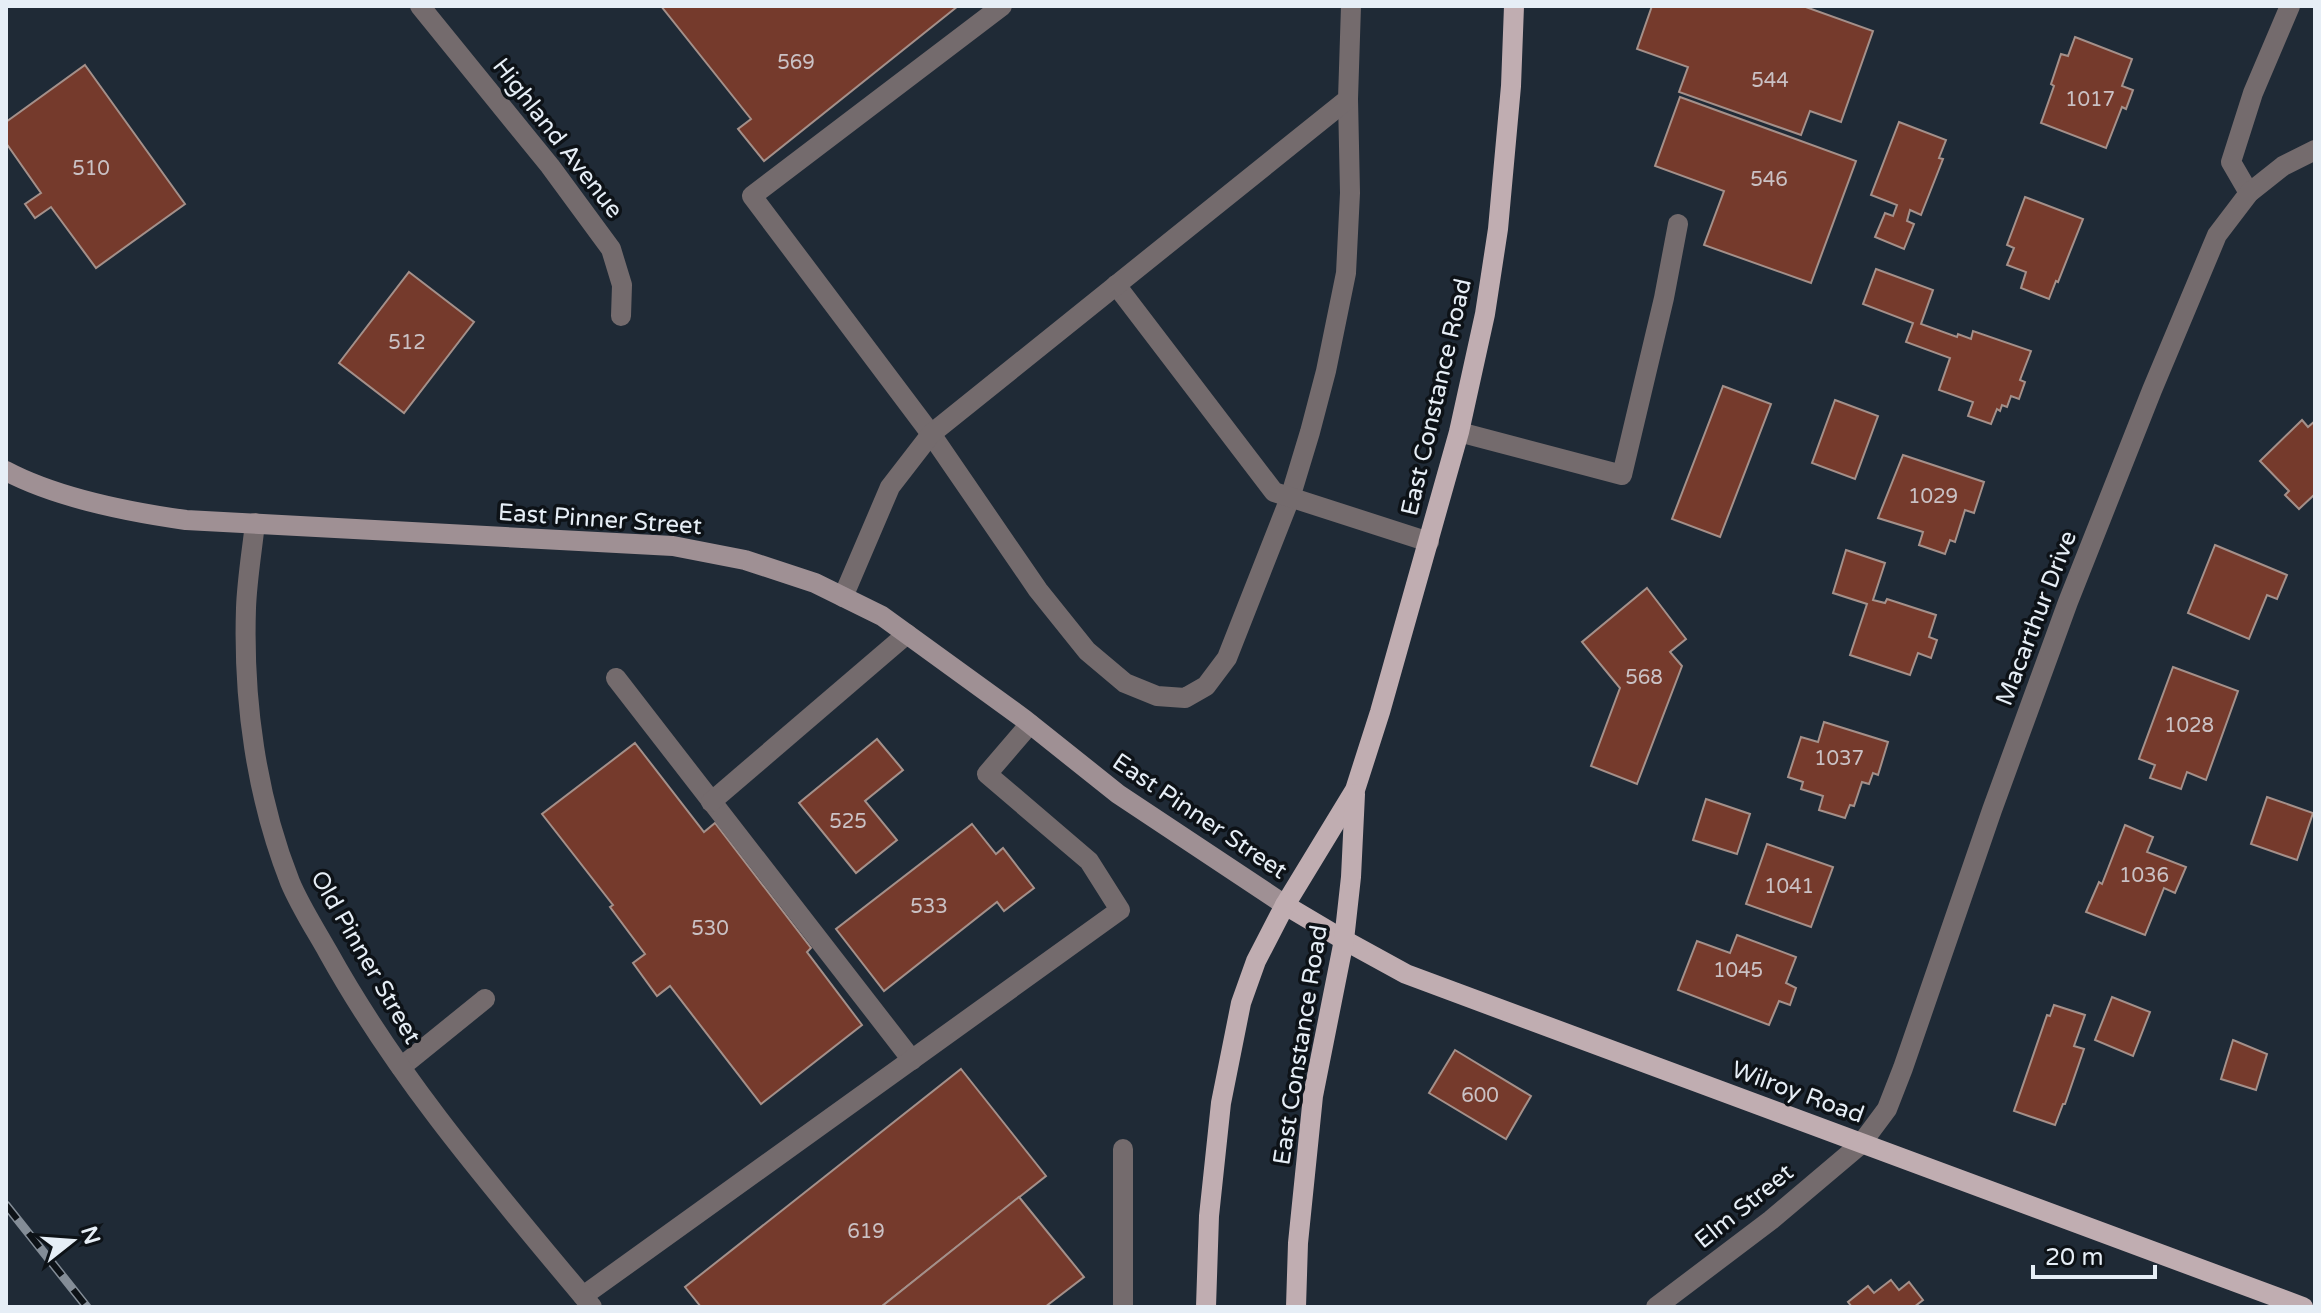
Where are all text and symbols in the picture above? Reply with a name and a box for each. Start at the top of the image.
house number: 569 [777,51,815,75]
street label: Highland Avenue [486,53,629,224]
house number: 544 [1751,69,1789,93]
house number: 1017 [2065,88,2115,112]
house number: 510 [72,157,110,181]
house number: 546 [1750,168,1788,192]
street label: East Constance Road [1395,276,1478,519]
house number: 512 [388,331,426,355]
house number: 1029 [1908,485,1958,509]
street label: East Pinner Street [497,498,703,541]
street label: Macarthur Drive [1990,527,2083,710]
house number: 568 [1625,666,1663,690]
house number: 1028 [2164,714,2214,738]
street label: East Pinner Street [1107,747,1292,886]
house number: 1037 [1814,747,1864,771]
house number: 525 [829,810,867,834]
house number: 1036 [2119,864,2169,888]
street label: Old Pinner Street [304,865,427,1049]
house number: 1041 [1764,875,1814,899]
house number: 533 [910,895,948,919]
house number: 530 [691,917,729,941]
street label: East Constance Road [1267,923,1334,1167]
house number: 1045 [1713,959,1763,983]
street label: Wilroy Road [1728,1055,1868,1130]
house number: 600 [1461,1084,1499,1108]
street label: Elm Street [1689,1158,1799,1255]
north arrow [32,1201,112,1281]
house number: 619 [847,1220,885,1244]
text: N [75,1223,105,1248]
scale bar [2033,1229,2155,1279]
text: 20 m [2045,1243,2103,1272]

